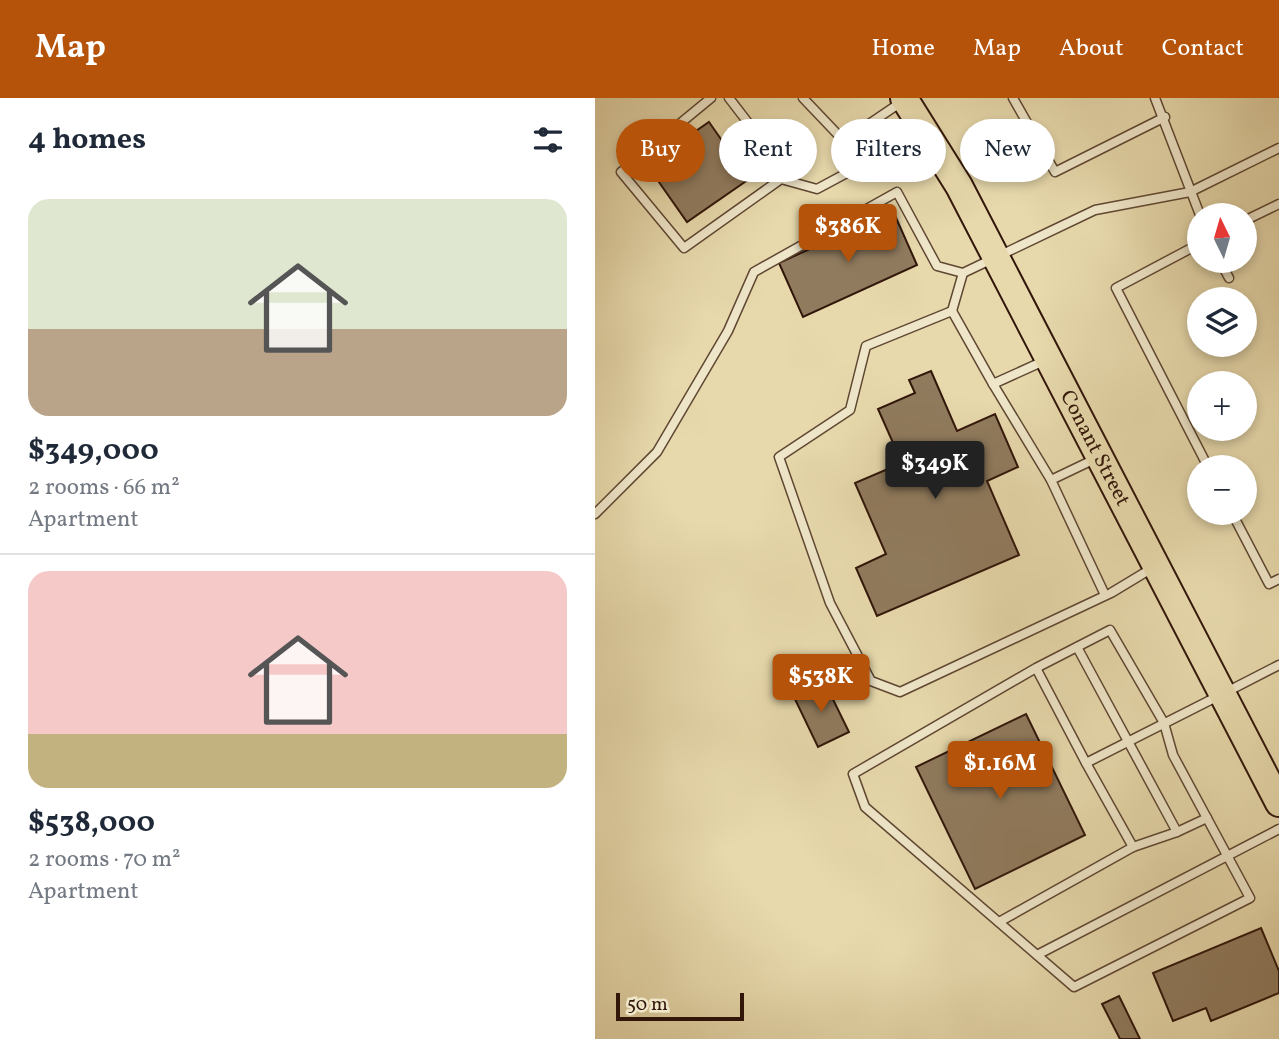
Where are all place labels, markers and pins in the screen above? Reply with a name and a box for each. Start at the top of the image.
pin: $386K [799,204,897,264]
pin: $349K [886,442,984,501]
pin: $538K [772,654,870,714]
pin: $1.16M [943,742,1057,801]

